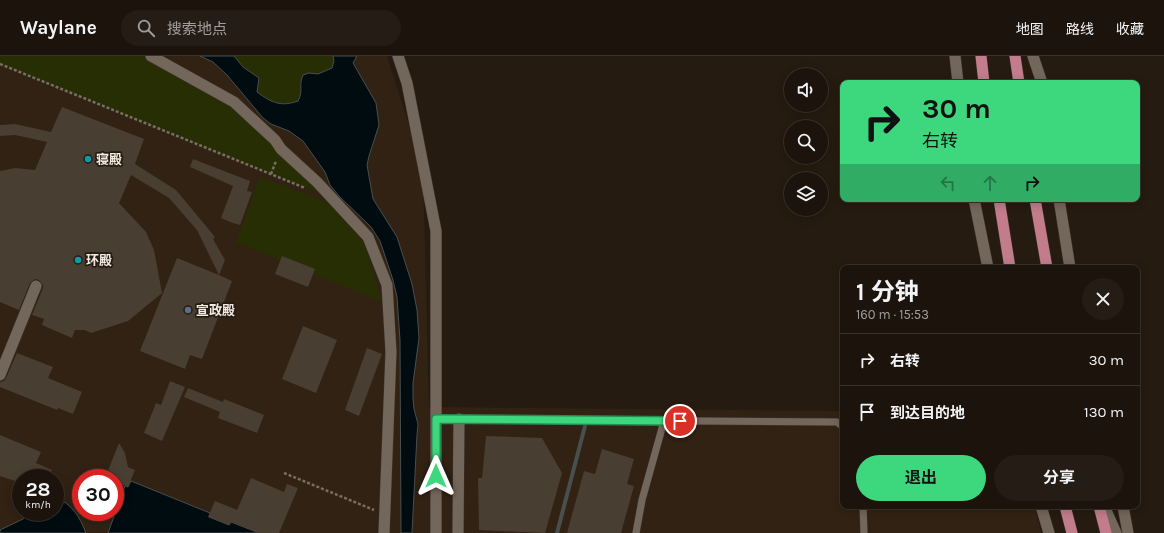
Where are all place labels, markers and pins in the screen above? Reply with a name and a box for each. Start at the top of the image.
place label: 寝殿 [96,152,122,167]
marker: 寝殿 [83,154,93,164]
place label: 环殿 [86,253,112,268]
marker: 环殿 [73,255,83,265]
place label: 宣政殿 [196,303,235,318]
marker: 宣政殿 [183,305,193,315]
pin [663,404,697,438]

